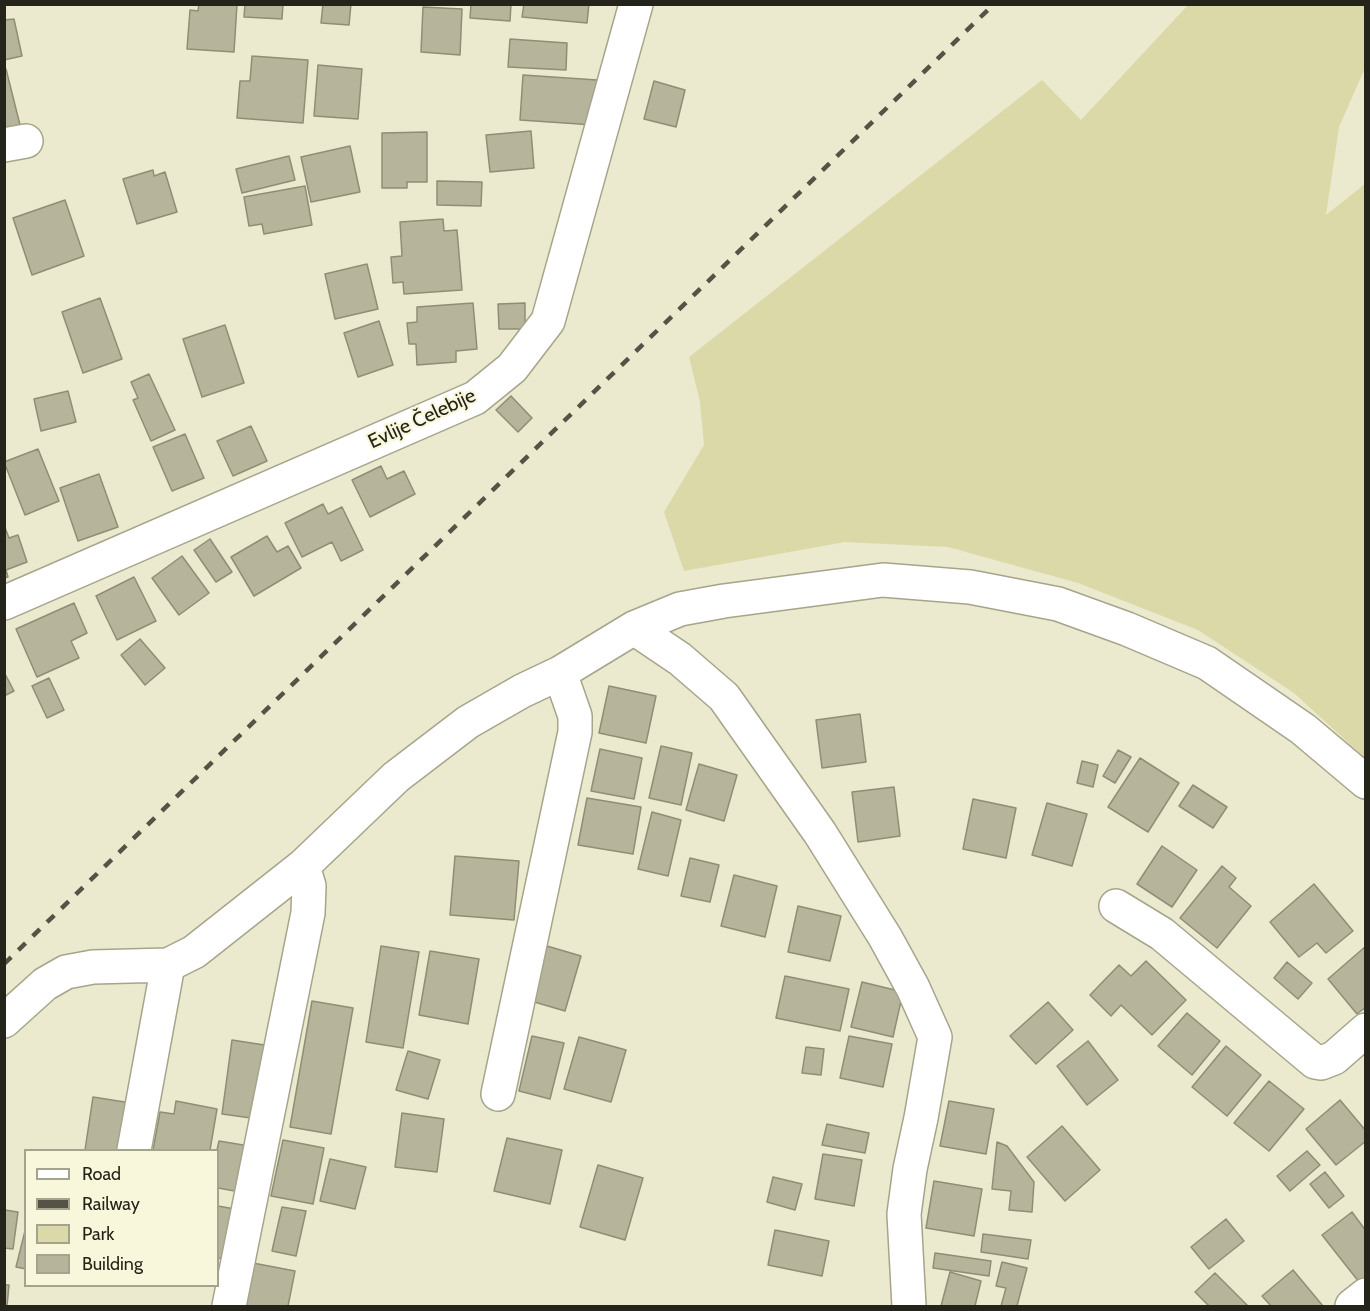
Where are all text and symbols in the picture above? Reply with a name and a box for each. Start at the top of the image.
street label: Evlije Čelebije [364,384,480,454]
legend [24,1149,219,1287]
text: Road [82,1163,121,1185]
text: Railway [82,1193,140,1215]
text: Park [82,1223,114,1245]
text: Building [82,1253,143,1275]

